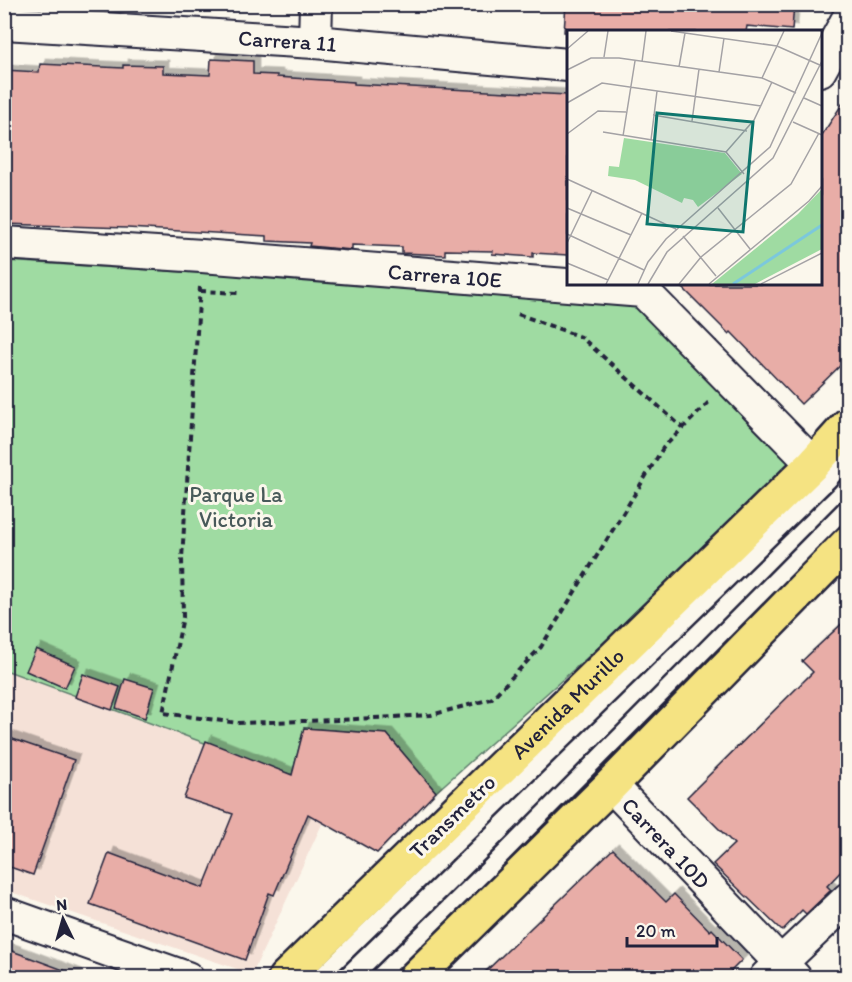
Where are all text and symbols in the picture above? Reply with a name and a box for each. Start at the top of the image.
street label: Carrera 11 [237,24,338,58]
inset map [567,30,822,285]
street label: Carrera 10E [387,258,503,294]
park label: Parque La Victoria [189,481,283,533]
street label: Avenida Murillo [505,642,630,765]
street label: Transmetro [404,769,501,864]
street label: Carrera 10D [616,792,716,895]
north arrow [33,889,93,949]
text: N [56,895,68,914]
scale bar [627,910,717,948]
text: 20 m [636,920,676,942]

